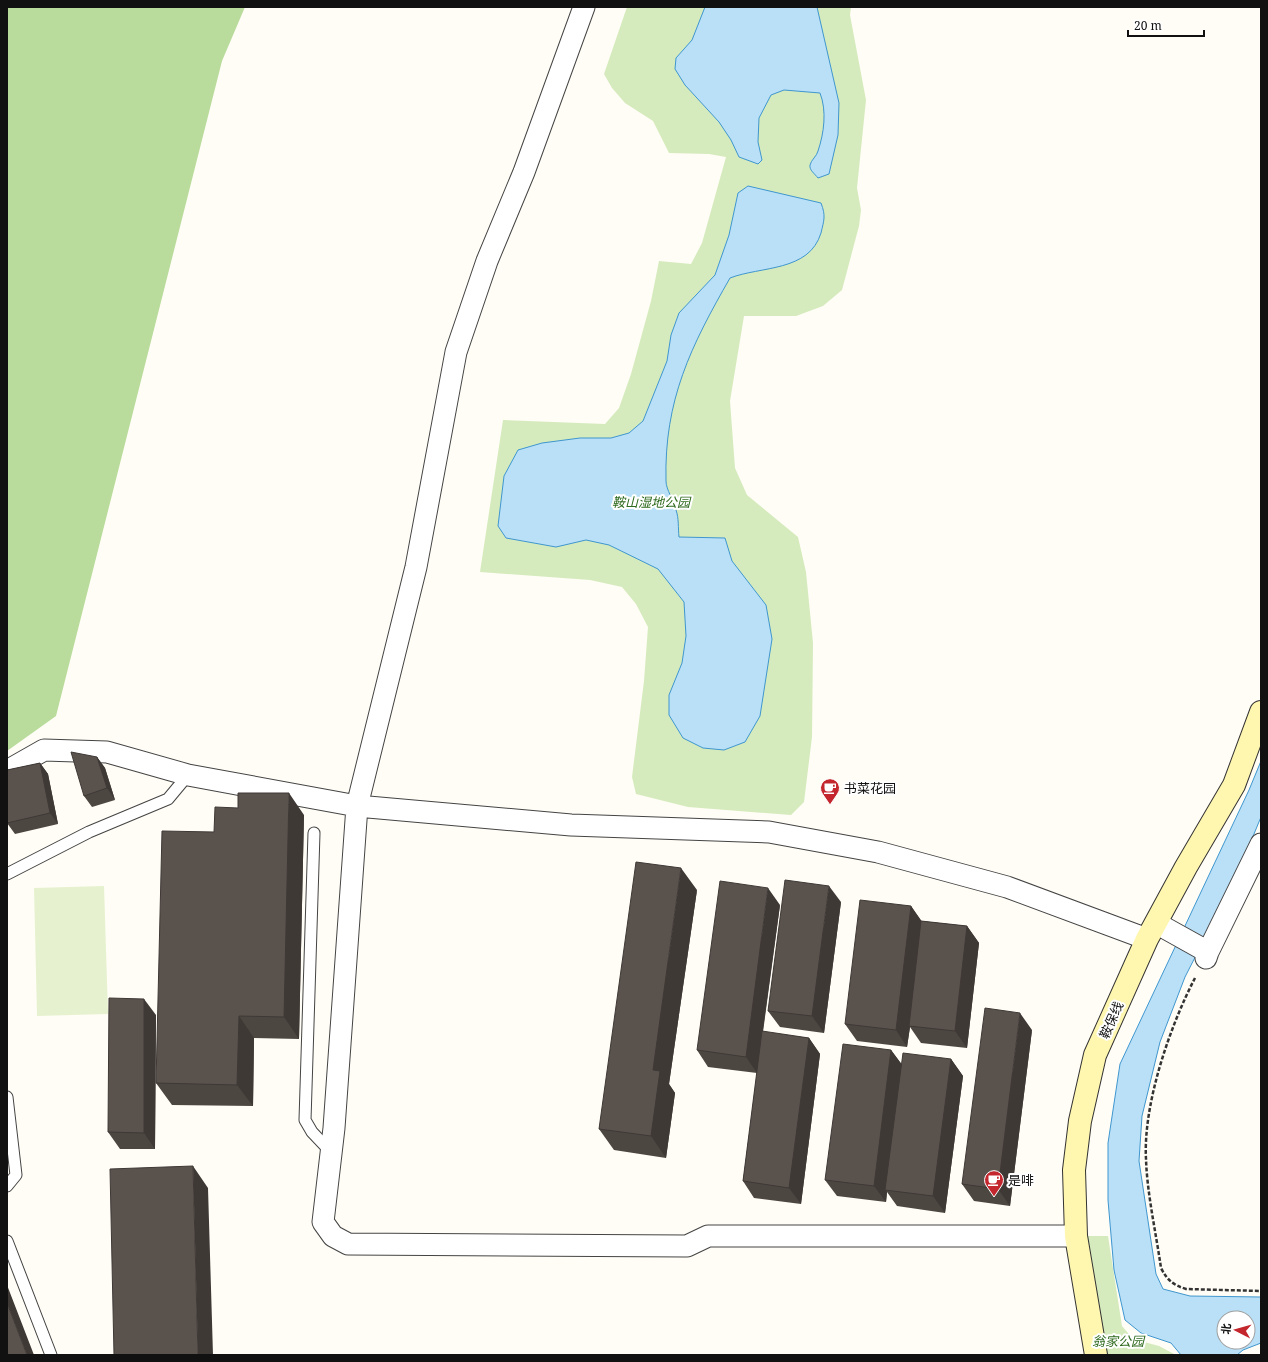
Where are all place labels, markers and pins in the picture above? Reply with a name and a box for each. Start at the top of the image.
cafe icon: 书菜花园 [819,777,841,805]
place label: 书菜花园 [844,779,896,797]
cafe icon: 是啡 [983,1169,1005,1197]
place label: 是啡 [1008,1171,1034,1189]

